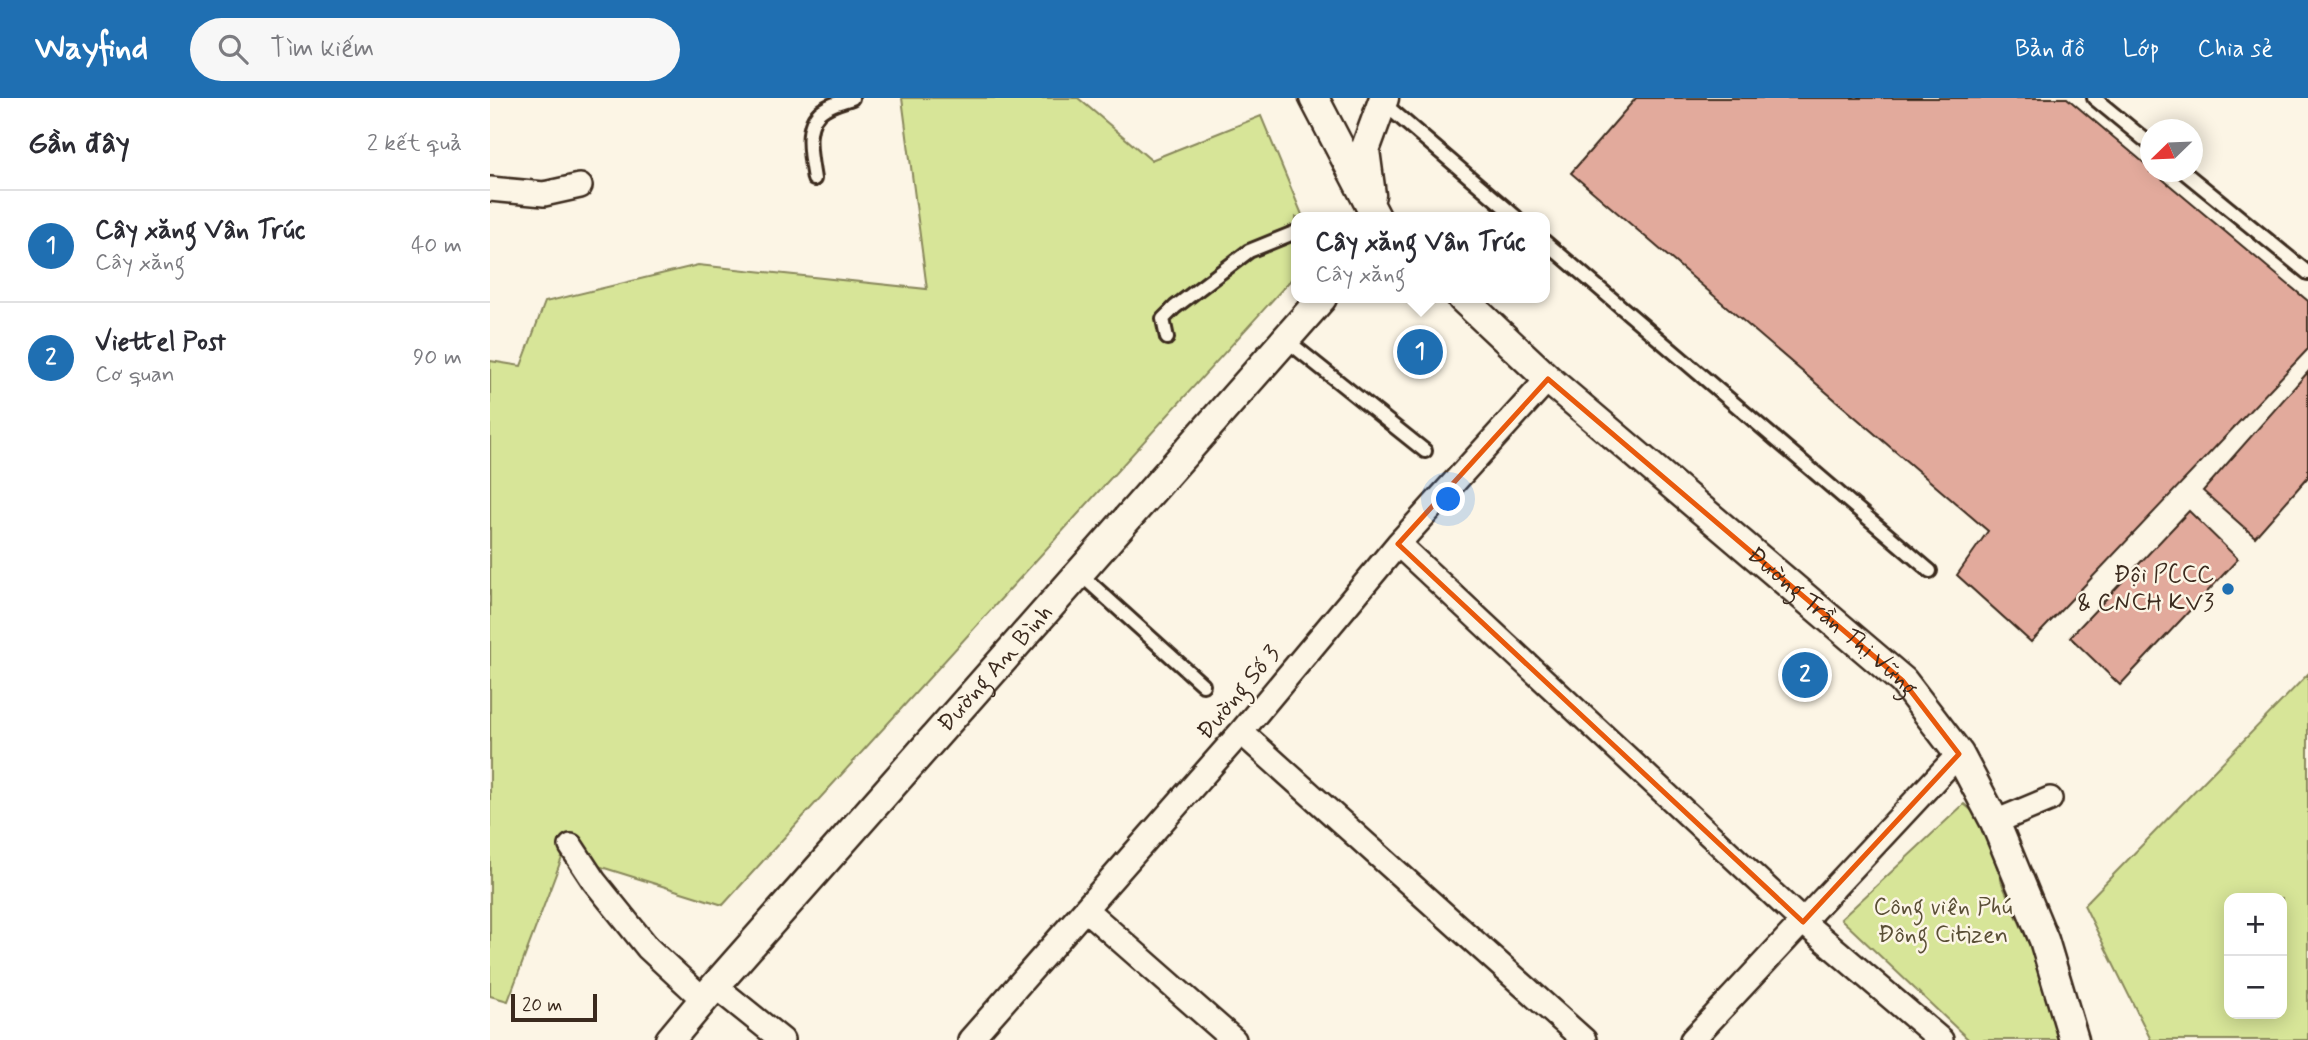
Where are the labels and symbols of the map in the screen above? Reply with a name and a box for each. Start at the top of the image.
north arrow [2140,119,2203,182]
pin: 1 [1397,326,1443,378]
your location [1431,482,1465,516]
street label: Đường Trần Thị Vững [1741,540,1925,705]
place label: Đội PCCC & CNCH KV3 [2077,560,2214,619]
marker: Đội PCCC & CNCH KV3 [2220,581,2236,597]
street label: Đường An Bình [931,598,1060,739]
street label: Đường Số 3 [1190,639,1290,749]
pin: 2 [1782,649,1828,701]
park label: Công viên Phú Đông Citizen [1873,892,2013,954]
scale bar [511,991,597,1023]

